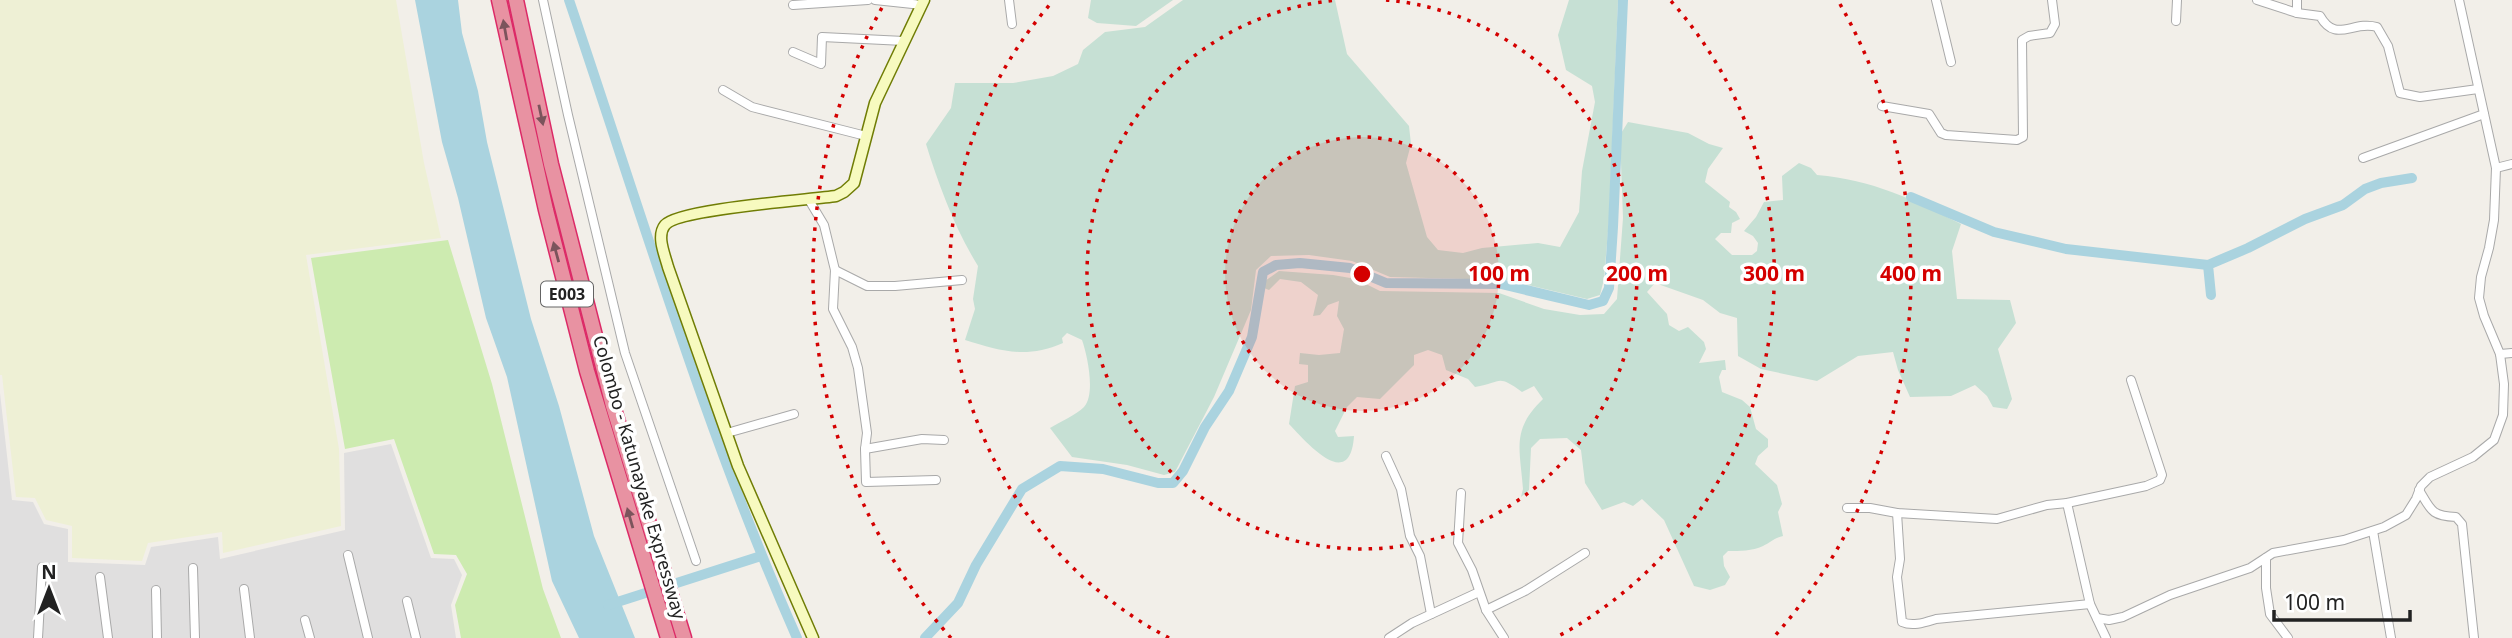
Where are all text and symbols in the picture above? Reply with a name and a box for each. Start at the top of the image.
one-way arrow [499,19,510,41]
one-way arrow [535,104,546,126]
one-way arrow [551,241,561,262]
text: 100 m [1468,259,1530,287]
text: 200 m [1606,259,1668,287]
text: 300 m [1743,259,1805,287]
text: 400 m [1880,259,1942,287]
centre of rings [1350,262,1374,286]
road number: E003 [541,282,593,306]
street label: Colombo - Katunayake Expressway [588,332,692,622]
one-way arrow [625,508,635,529]
north arrow [14,554,84,624]
text: N [41,559,57,585]
scale bar [2274,578,2410,622]
text: 100 m [2284,588,2345,616]

